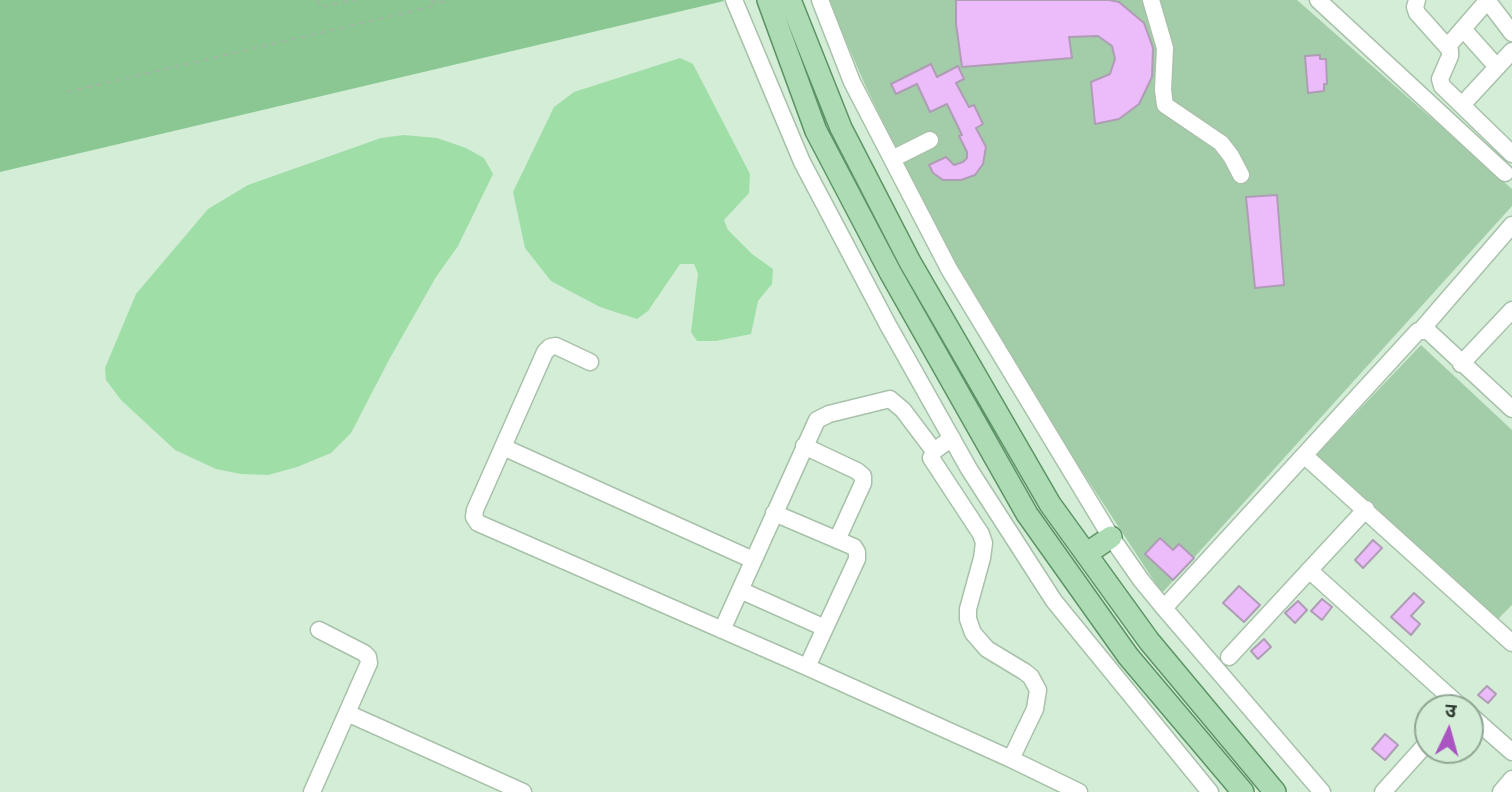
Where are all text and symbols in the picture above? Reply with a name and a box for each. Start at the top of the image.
north arrow [1414,694,1484,764]
text: उ [1444,698,1457,723]

